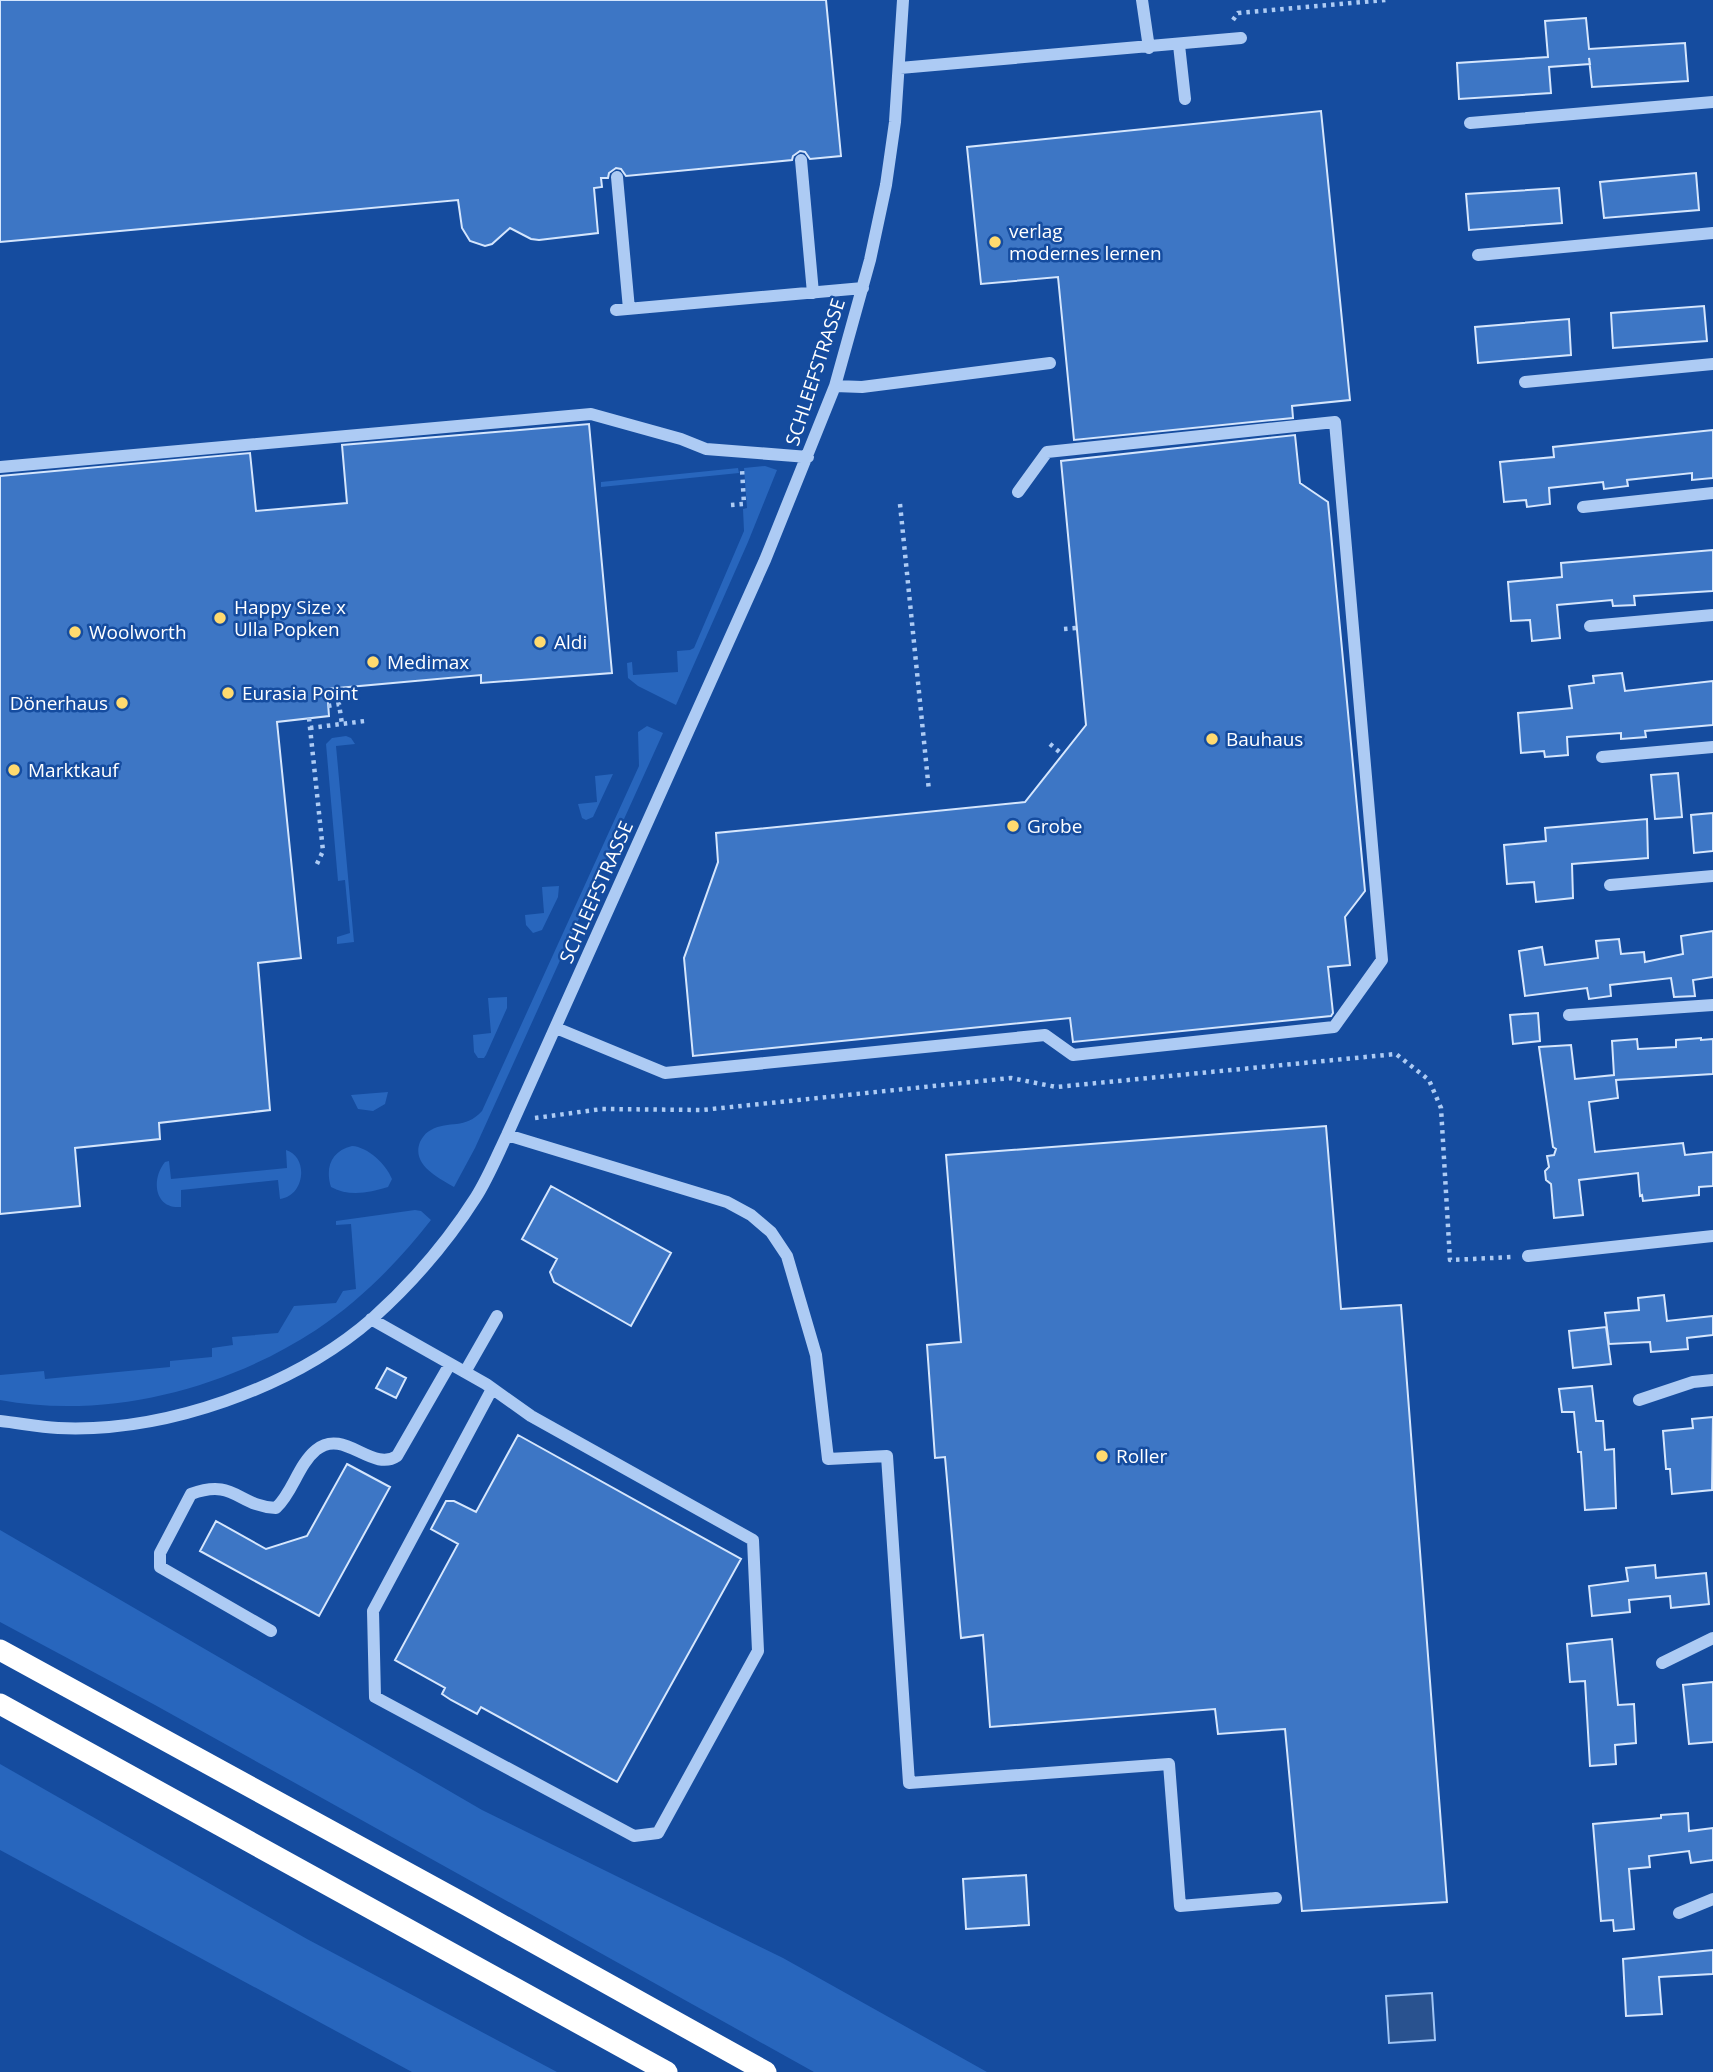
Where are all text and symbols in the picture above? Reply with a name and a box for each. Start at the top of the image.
place label: verlag modernes lernen [1009,218,1162,266]
marker: verlag modernes lernen [987,234,1003,250]
street label: SCHLEEFSTRASSE [779,295,851,449]
place label: Happy Size x Ulla Popken [234,594,346,642]
marker: Happy Size x Ulla Popken [212,610,228,626]
place label: Woolworth [89,619,187,645]
marker: Woolworth [67,624,83,640]
place label: Aldi [554,629,587,655]
marker: Aldi [532,634,548,650]
place label: Medimax [387,649,469,675]
marker: Medimax [365,654,381,670]
place label: Eurasia Point [242,680,358,706]
marker: Eurasia Point [220,685,236,701]
place label: Dönerhaus [10,690,108,716]
marker: Dönerhaus [114,695,130,711]
place label: Bauhaus [1226,726,1303,752]
marker: Bauhaus [1204,731,1220,747]
place label: Marktkauf [28,757,120,783]
marker: Marktkauf [6,762,22,778]
place label: Grobe [1027,813,1082,839]
street label: SCHLEEFSTRASSE [553,817,639,967]
marker: Grobe [1005,818,1021,834]
place label: Roller [1116,1443,1167,1469]
marker: Roller [1094,1448,1110,1464]

